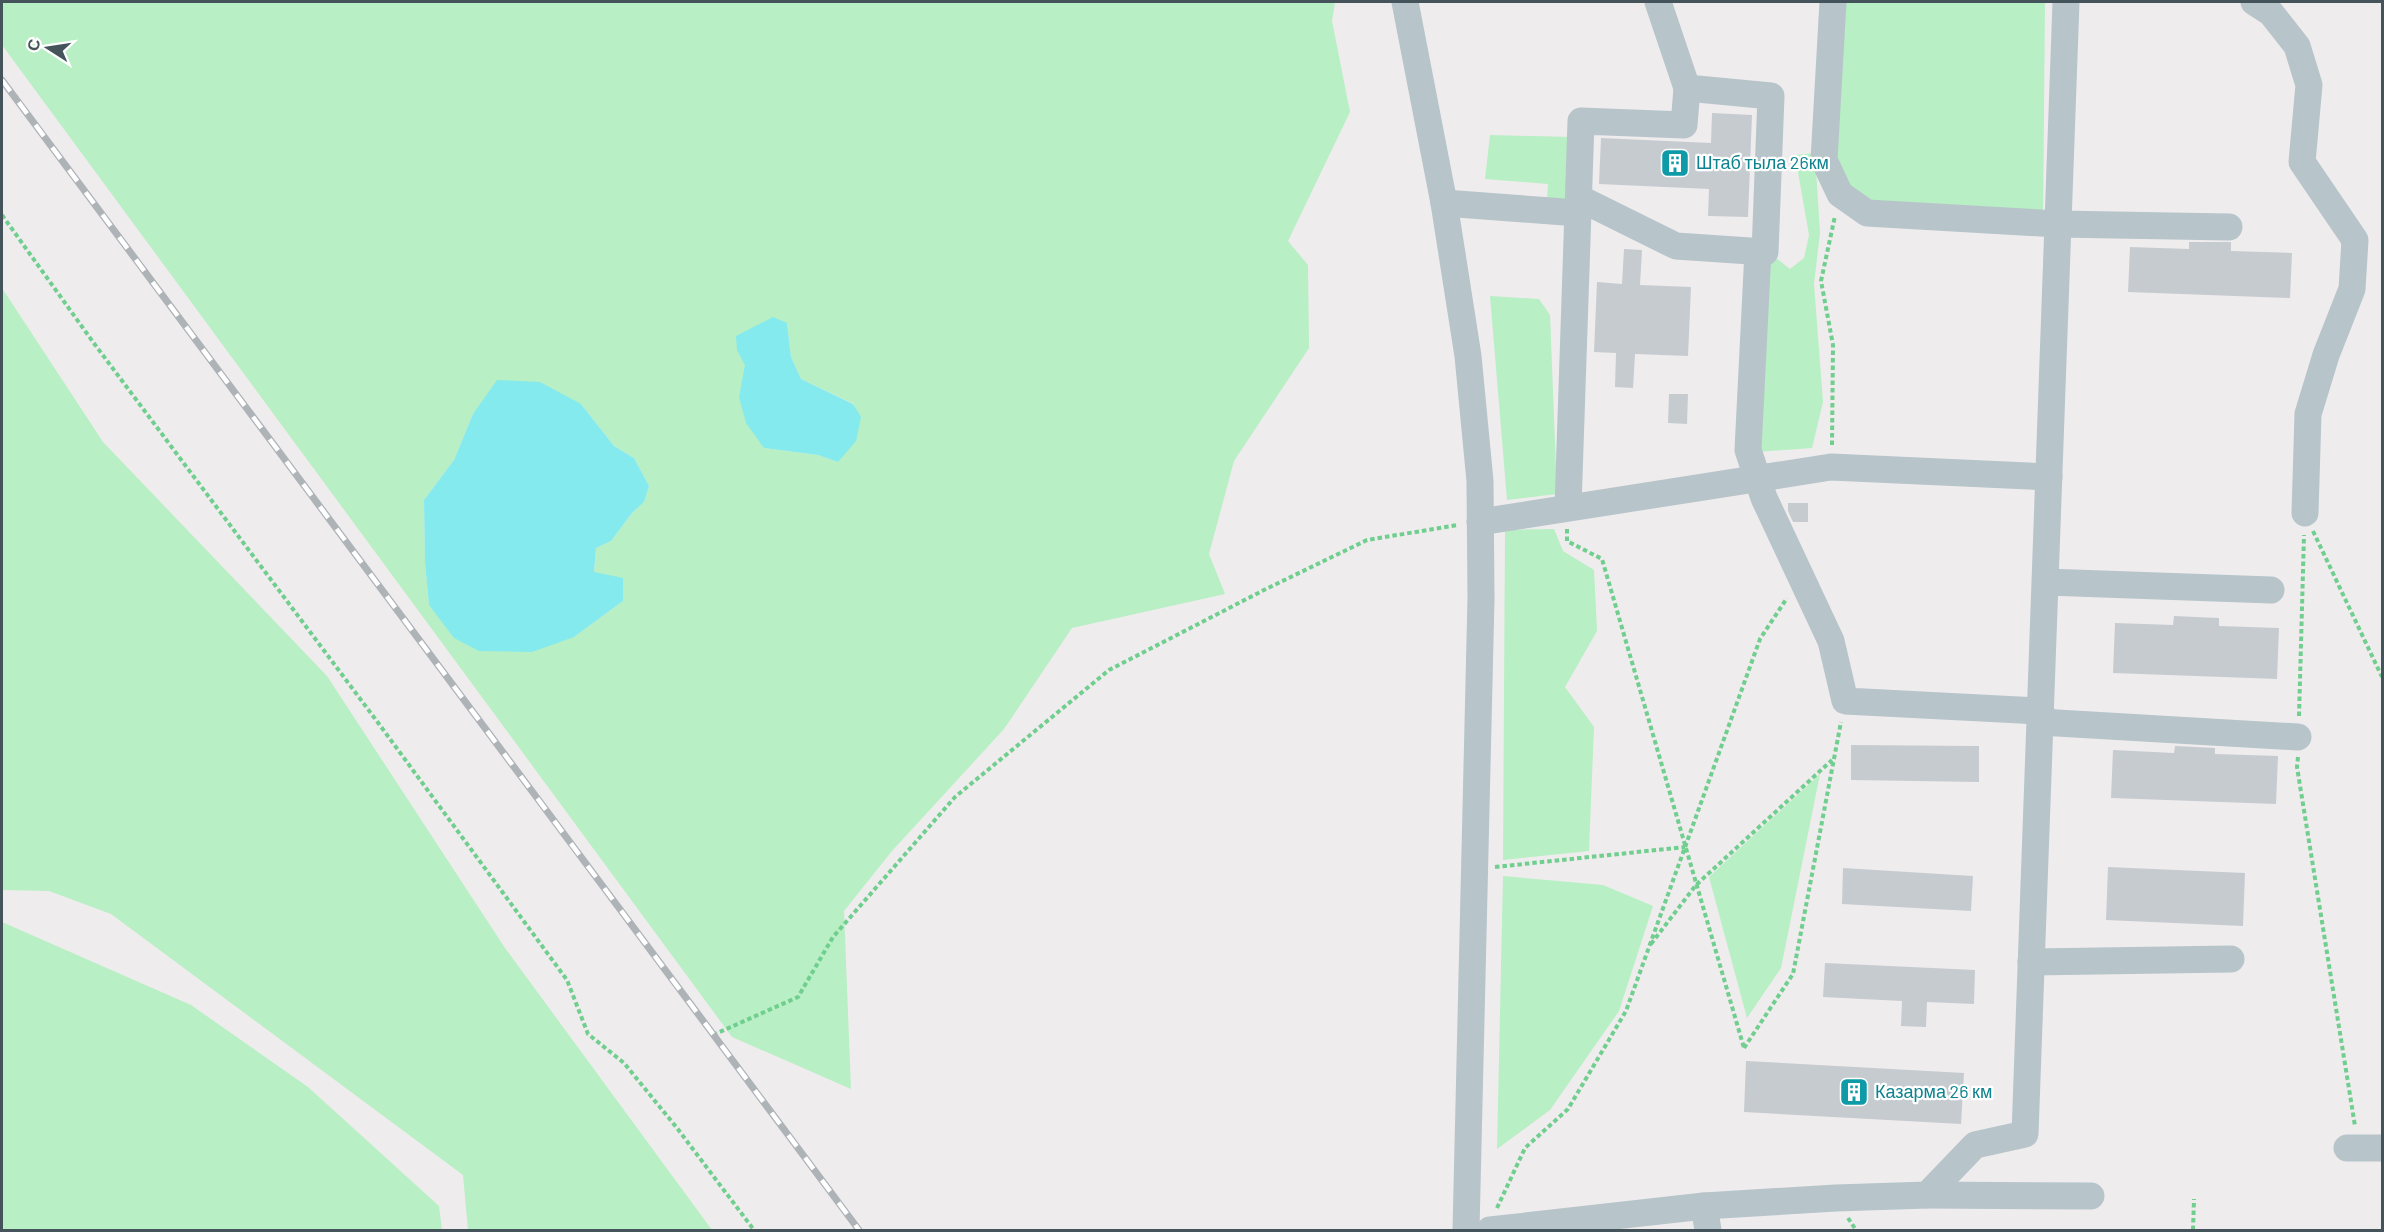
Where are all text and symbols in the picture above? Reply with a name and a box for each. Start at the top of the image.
north arrow [18,18,78,78]
text: С [22,37,43,52]
building icon: Штаб тыла 26км [1659,147,1691,179]
place label: Штаб тыла 26км [1696,151,1829,173]
building icon: Казарма 26 км [1838,1076,1870,1108]
place label: Казарма 26 км [1875,1080,1992,1102]

